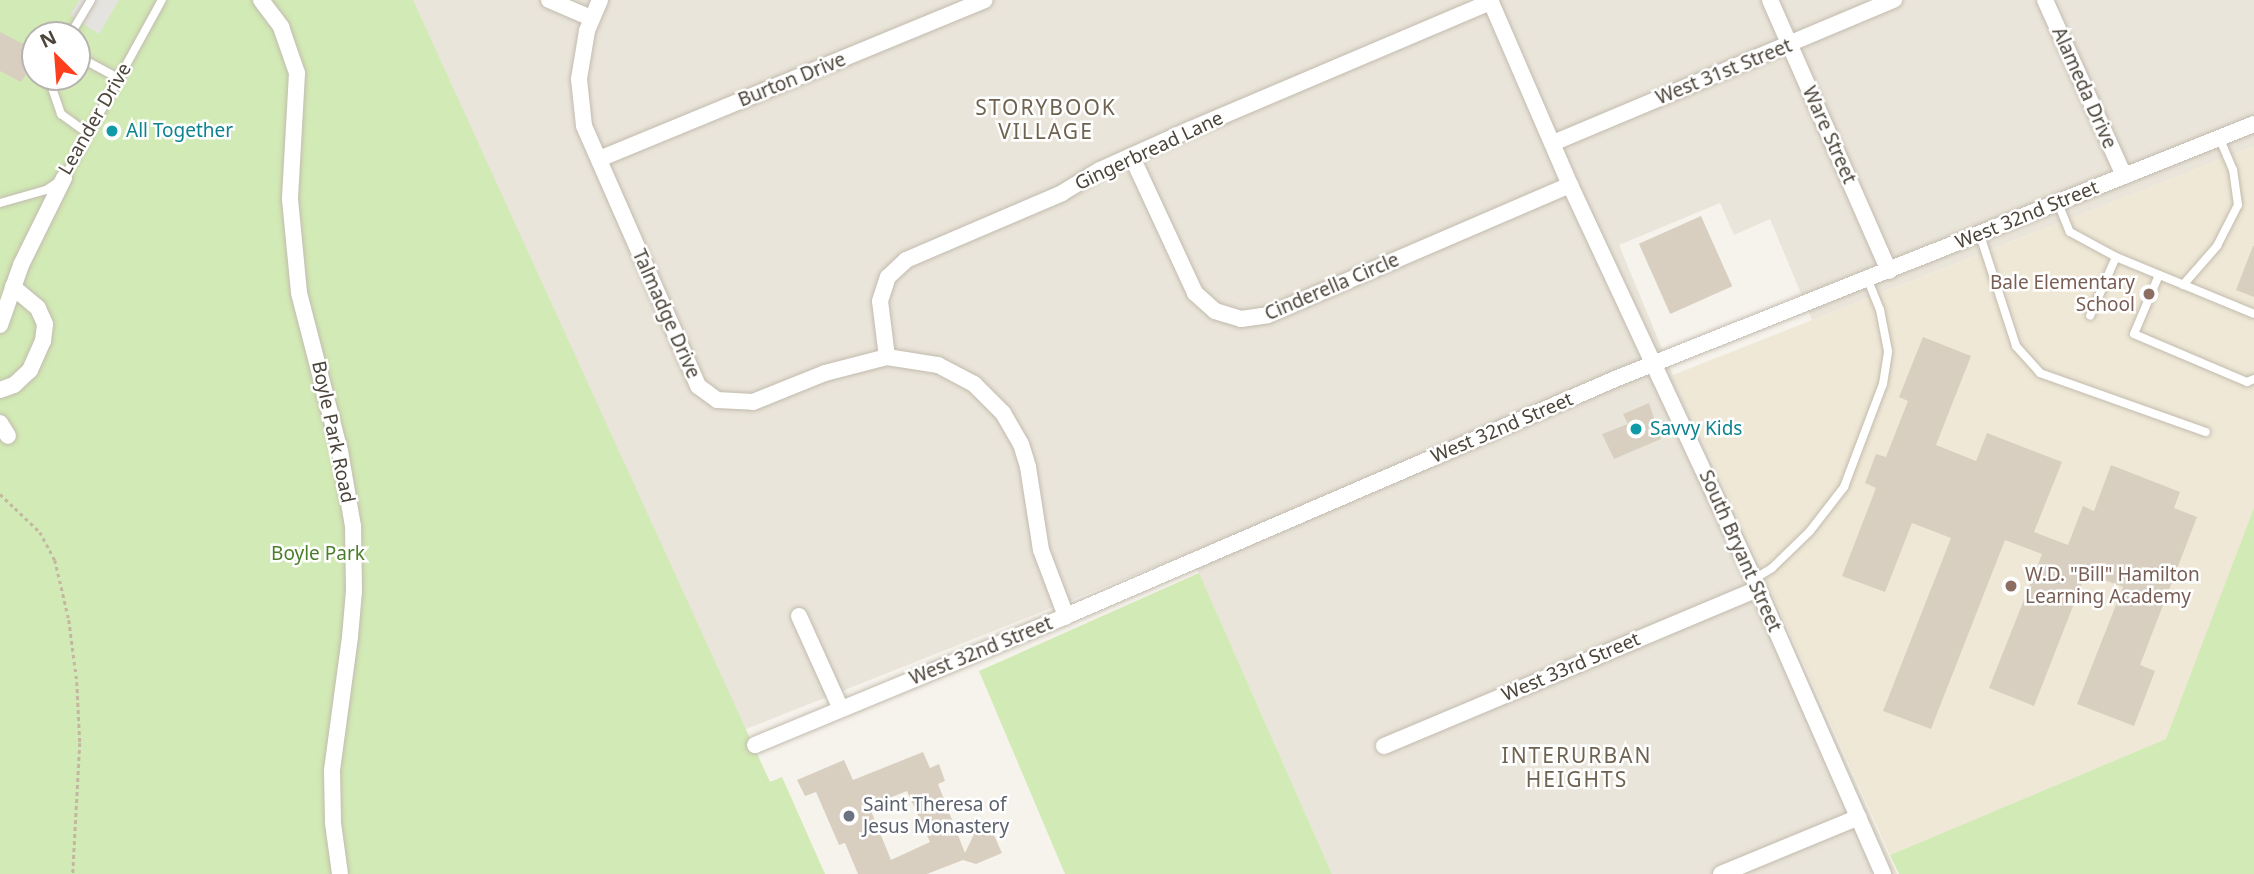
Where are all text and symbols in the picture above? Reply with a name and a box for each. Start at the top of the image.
north arrow [21,21,91,91]
text: N [35,24,60,54]
street label: Alameda Drive [2047,24,2121,152]
street label: West 31st Street [1653,34,1795,110]
street label: Burton Drive [735,48,849,112]
street label: Leander Drive [54,59,136,179]
street label: Ware Street [1797,83,1861,187]
district label: STORYBOOK VILLAGE [976,94,1116,144]
street label: Gingerbread Lane [1071,107,1227,195]
place label: All Together [126,120,233,142]
marker: All Together [104,123,120,139]
street label: West 32nd Street [1952,176,2102,254]
street label: Talmadge Drive [627,246,705,382]
street label: Cinderella Circle [1261,248,1403,326]
place label: Bale Elementary School [1990,272,2135,316]
marker: Bale Elementary School [2141,286,2157,302]
street label: Boyle Park Road [307,359,359,505]
street label: West 32nd Street [1428,388,1576,468]
place label: Savvy Kids [1650,418,1742,440]
marker: Savvy Kids [1628,421,1644,437]
street label: South Bryant Street [1694,467,1786,635]
park label: Boyle Park [271,543,365,565]
place label: W.D. "Bill" Hamilton Learning Academy [2025,564,2200,608]
marker: W.D. "Bill" Hamilton Learning Academy [2003,578,2019,594]
street label: West 32nd Street [906,612,1056,690]
street label: West 33rd Street [1499,628,1643,706]
district label: INTERURBAN HEIGHTS [1503,742,1651,792]
place label: Saint Theresa of Jesus Monastery [863,794,1009,838]
marker: Saint Theresa of Jesus Monastery [841,808,857,824]

